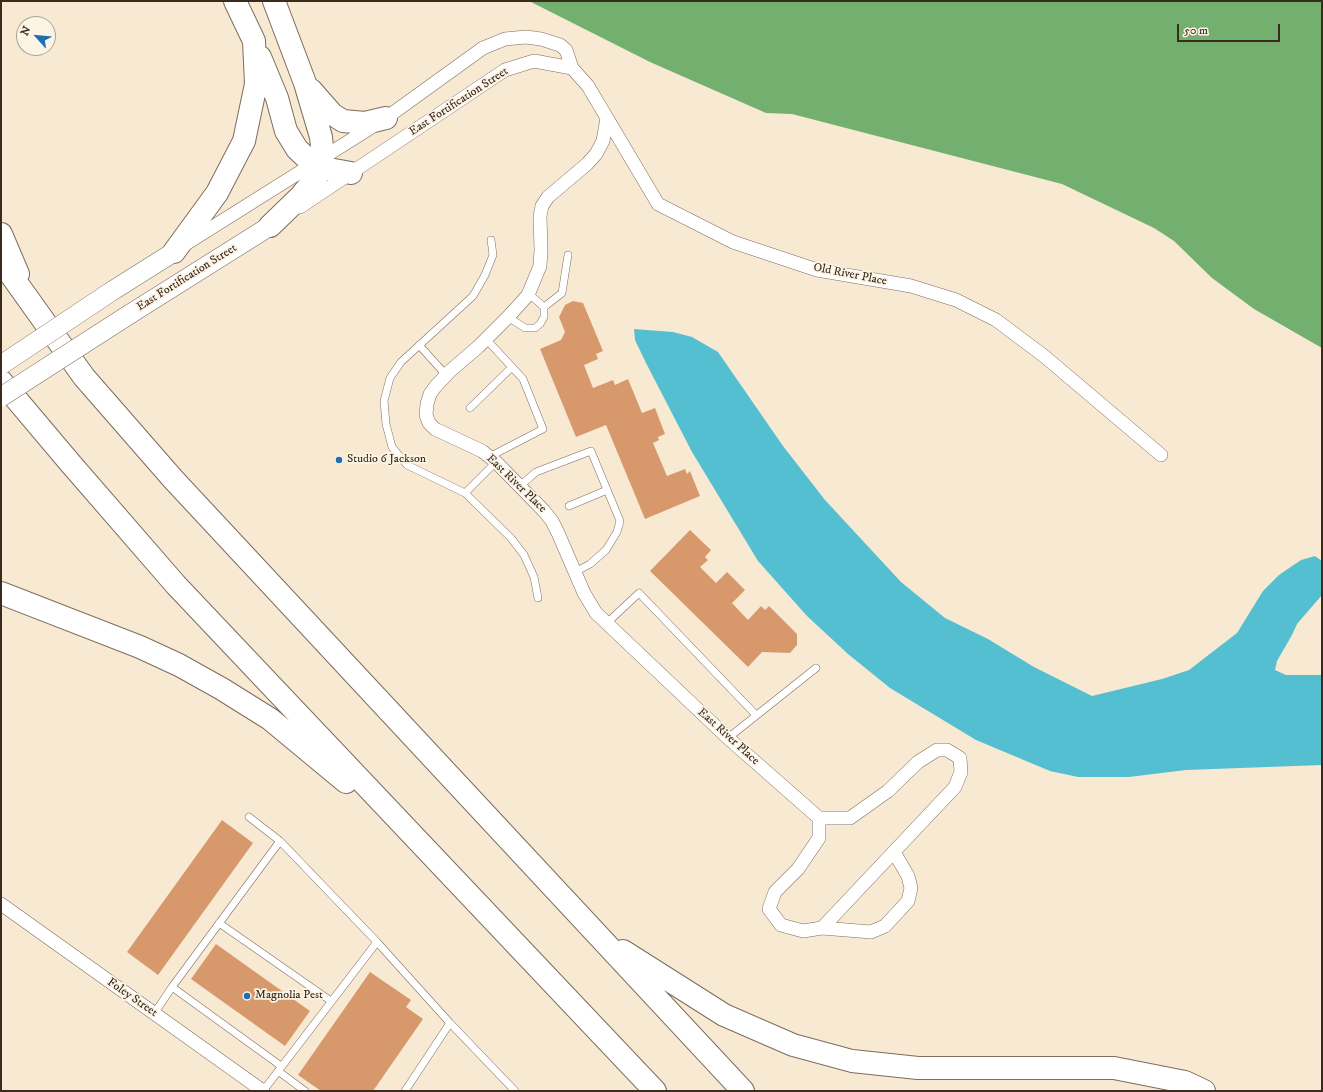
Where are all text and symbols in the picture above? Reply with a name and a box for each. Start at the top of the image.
north arrow [16,16,56,56]
scale bar [1179,16,1282,42]
text: 50 m [1184,23,1208,38]
text: N [18,24,34,38]
street label: East Fortification Street [407,65,511,139]
street label: East Fortification Street [134,241,240,315]
street label: Old River Place [812,261,888,289]
street label: East River Place [483,452,549,516]
place label: Studio 6 Jackson [347,453,426,467]
marker: Studio 6 Jackson [334,455,344,465]
street label: East River Place [694,706,762,768]
street label: Foley Street [104,975,160,1021]
place label: Magnolia Pest [255,989,323,1003]
marker: Magnolia Pest [242,991,252,1001]

